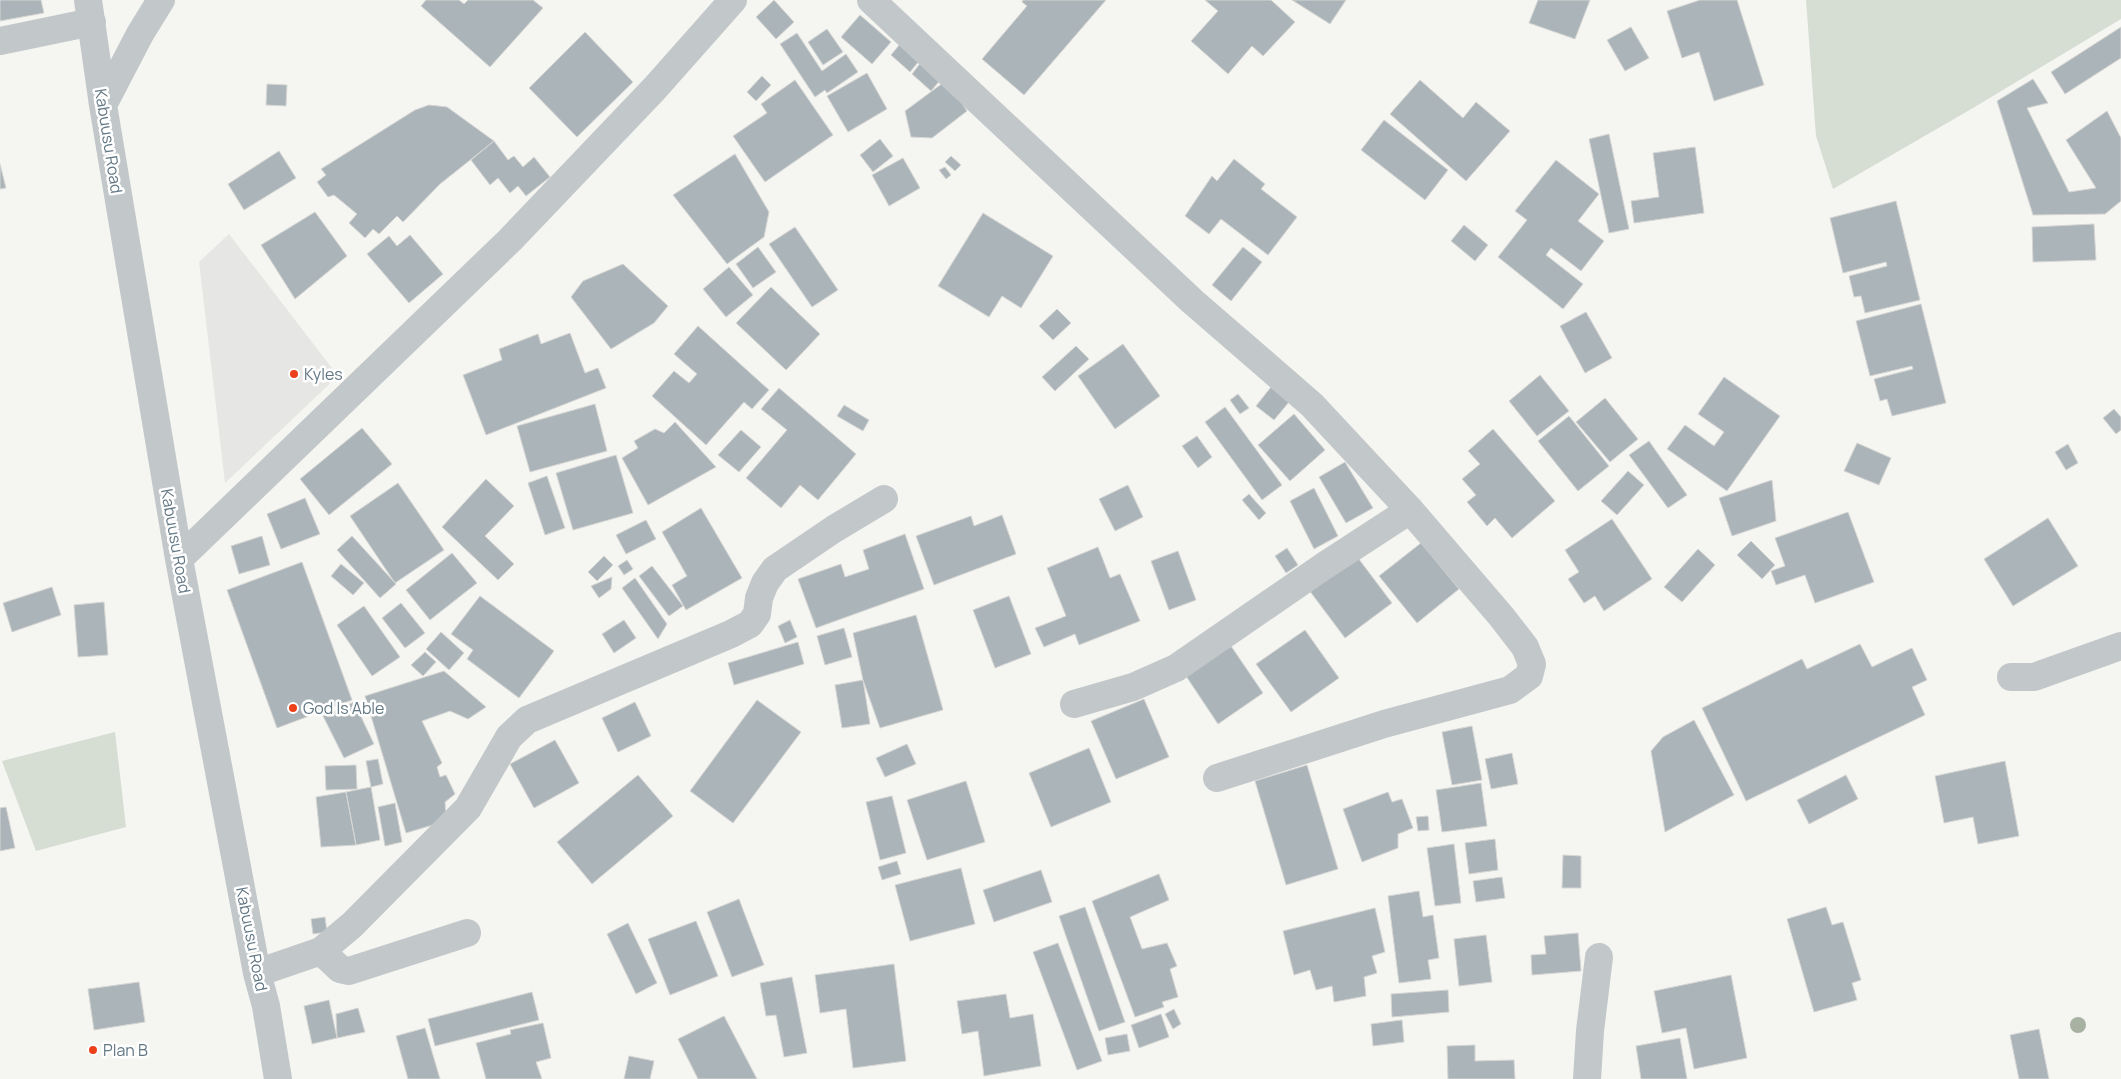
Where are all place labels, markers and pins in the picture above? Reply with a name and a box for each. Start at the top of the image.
place label: Kyles [304,363,343,385]
marker: Kyles [288,368,300,380]
place label: God Is Able [303,697,384,719]
marker: God Is Able [287,702,299,714]
place label: Plan B [103,1039,148,1061]
marker: Plan B [87,1044,99,1056]

